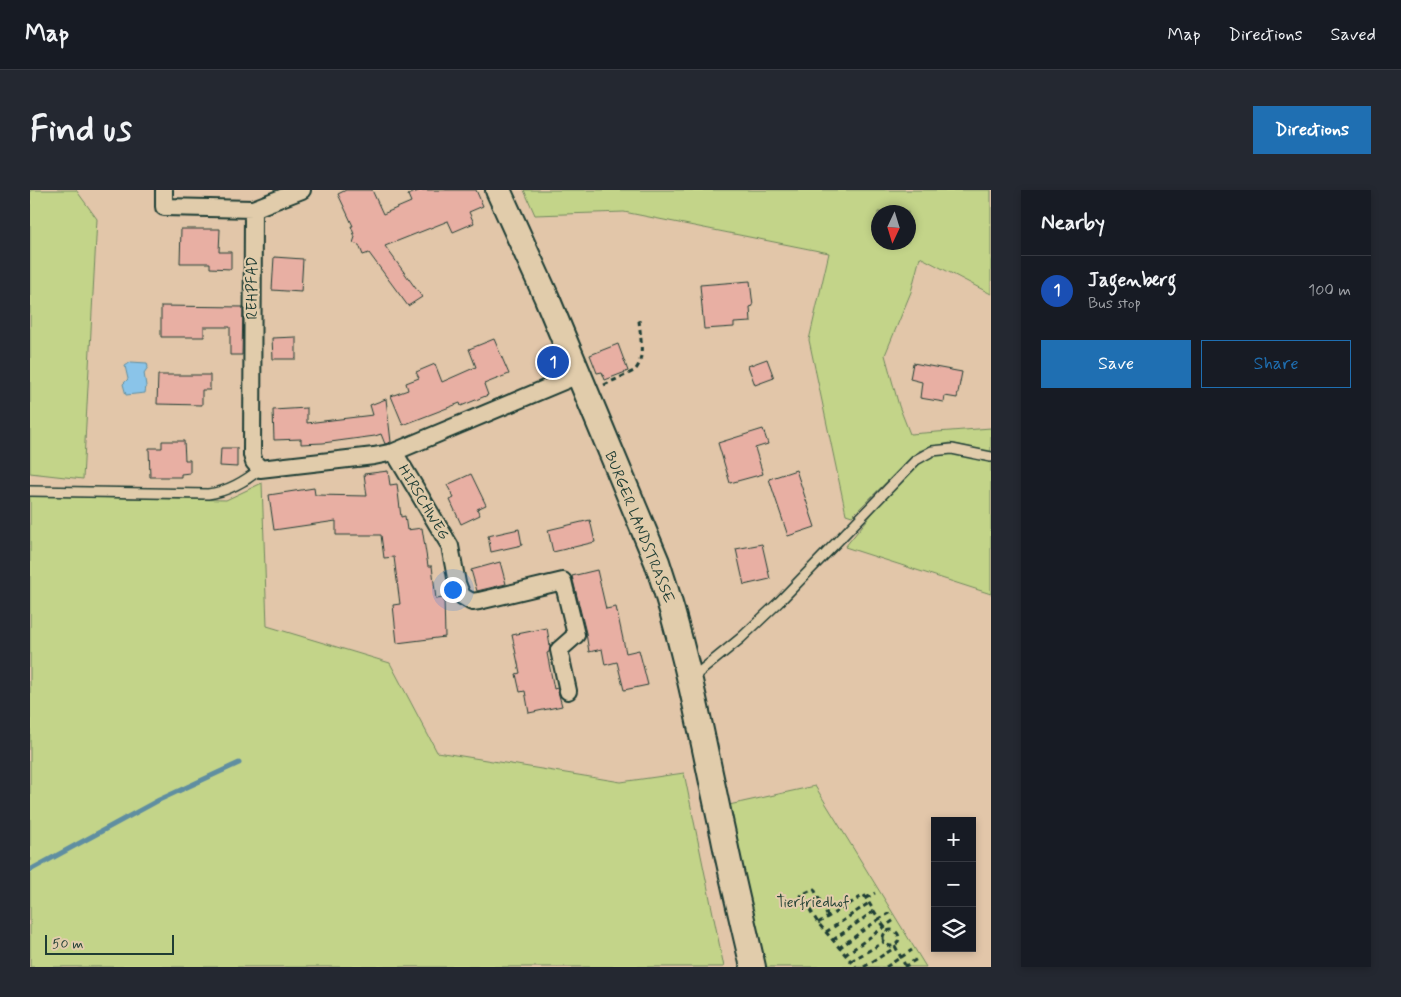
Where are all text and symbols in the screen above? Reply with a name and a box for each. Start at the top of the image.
text: Map [25,19,69,50]
text: Map [1168,23,1201,47]
text: Directions [1229,23,1303,47]
text: Saved [1331,23,1376,47]
button: Directions [1253,106,1371,154]
text: Find us [30,107,132,153]
north arrow [871,205,916,250]
text: Nearby [1041,209,1105,237]
street label: REHPFAD [243,257,263,319]
text: Jagenberg [1088,268,1176,293]
text: 1 [1053,280,1061,301]
text: 100 m [1308,280,1351,301]
text: Bus stop [1088,293,1141,314]
button: Save [1041,340,1191,388]
button: Share [1201,340,1351,388]
pin: 1 [537,343,569,381]
street label: BURGER LANDSTRASSE [599,449,679,606]
street label: HIRSCHWEG [393,461,454,544]
your location [440,577,466,603]
map controls [931,817,976,952]
button: + [931,817,976,862]
button: − [931,862,976,907]
park label: Tierfriedhof [777,893,849,913]
button: layers [931,907,976,952]
scale bar [45,932,174,955]
text: 50 m [52,935,83,953]

